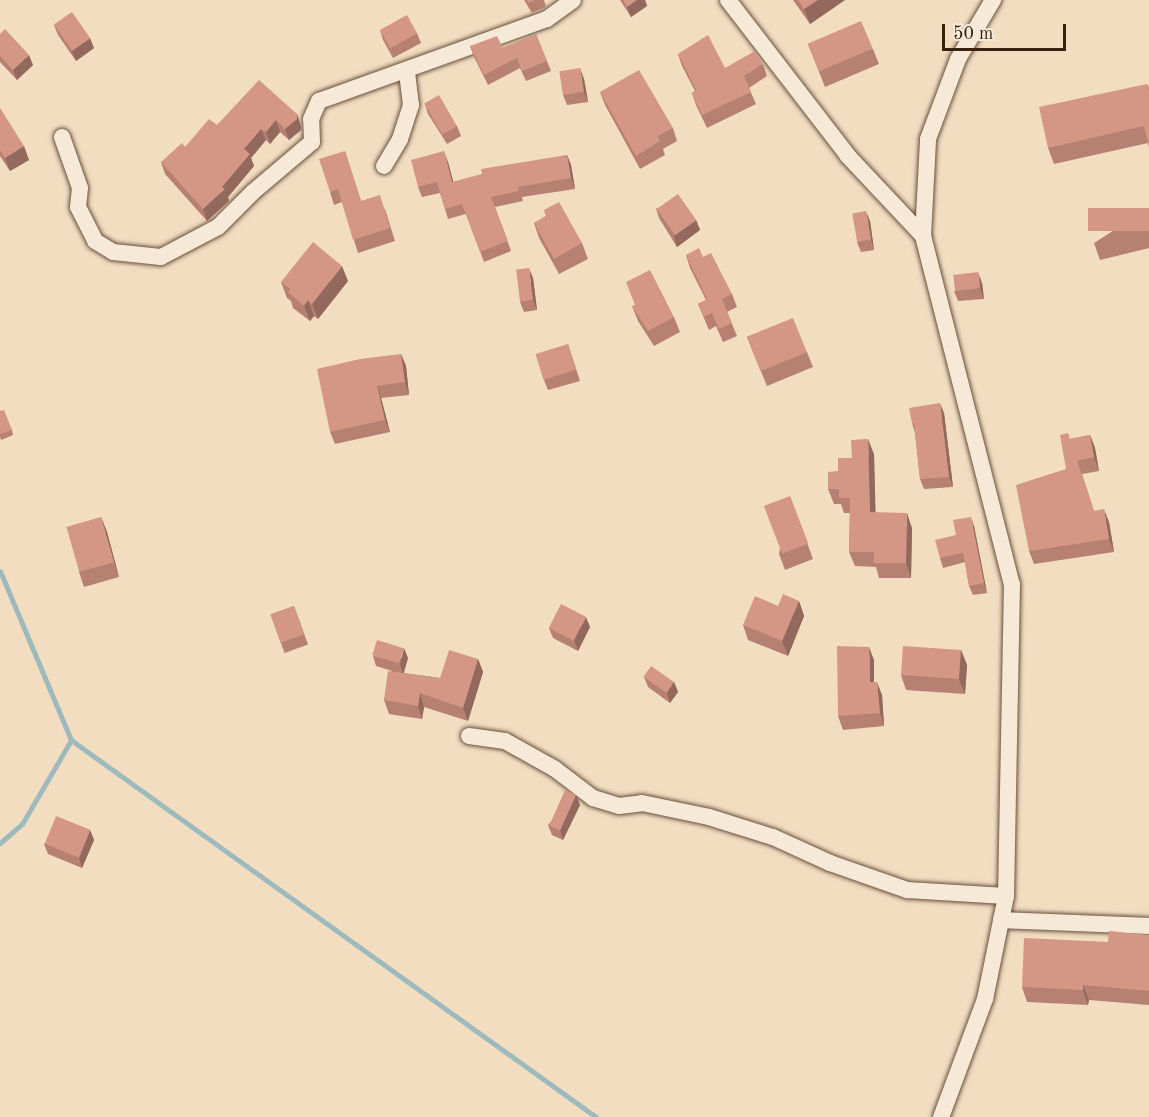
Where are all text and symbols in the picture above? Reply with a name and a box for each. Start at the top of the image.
scale bar [945,12,1070,50]
text: 50 m [953,25,993,43]

